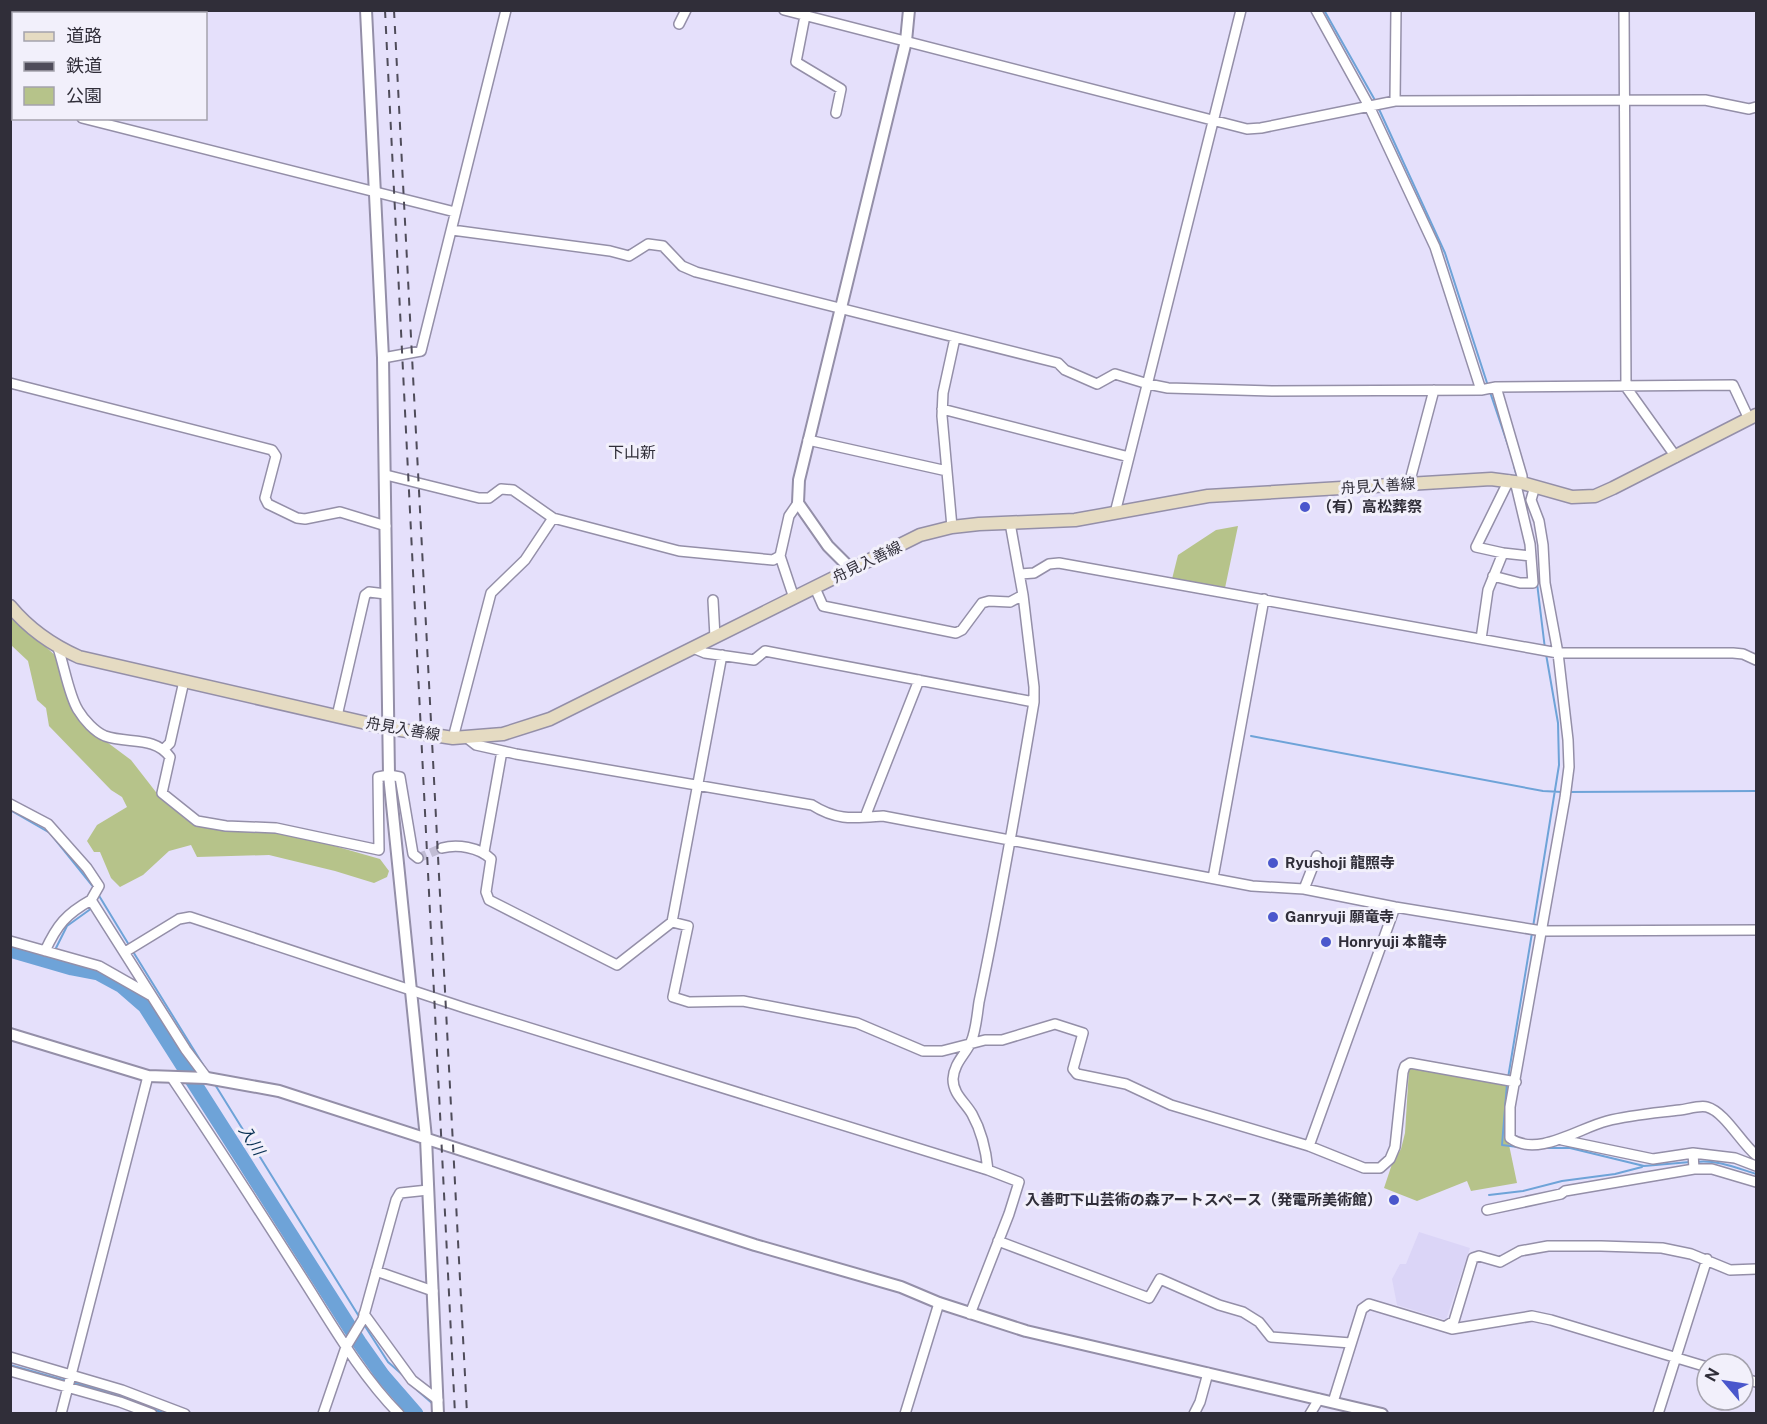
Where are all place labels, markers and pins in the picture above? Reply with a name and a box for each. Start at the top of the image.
place label: （有）高松葬祭 [1317,498,1422,515]
marker: （有）高松葬祭 [1298,500,1312,514]
place label: Ryushoji 龍照寺 [1285,854,1395,871]
marker: Ryushoji 龍照寺 [1266,856,1280,870]
place label: Ganryuji 願竜寺 [1285,908,1394,925]
marker: Ganryuji 願竜寺 [1266,910,1280,924]
place label: Honryuji 本龍寺 [1338,933,1447,950]
marker: Honryuji 本龍寺 [1319,935,1333,949]
place label: 入善町下山芸術の森アートスペース（発電所美術館） [1025,1191,1382,1208]
marker: 入善町下山芸術の森アートスペース（発電所美術館） [1387,1193,1401,1207]

